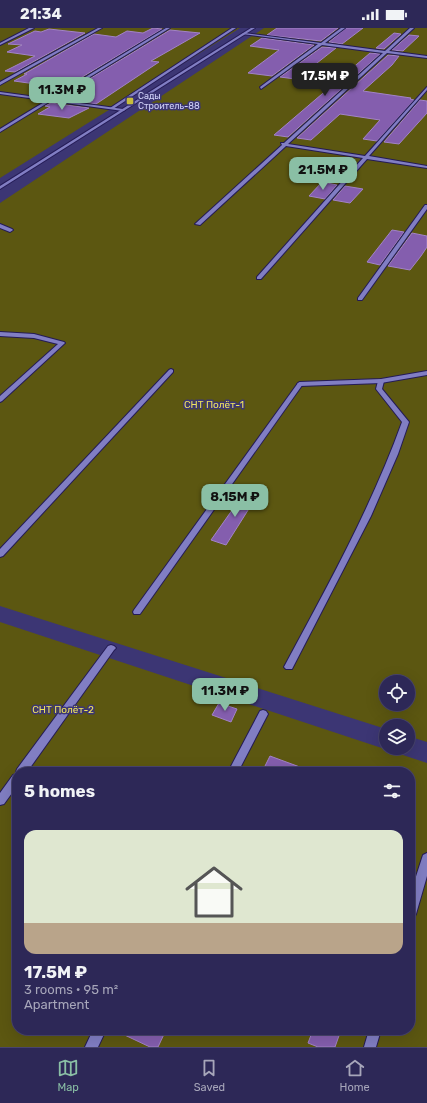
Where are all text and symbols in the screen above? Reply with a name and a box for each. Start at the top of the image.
text: 21:34 [20,5,62,23]
pin: 17.5M ₽ [288,63,362,97]
text: 17.5M ₽ [301,68,349,83]
pin: 11.3M ₽ [25,77,99,111]
text: 11.3M ₽ [38,82,86,97]
place label: Сады Строитель-88 [138,91,200,111]
marker: Сады Строитель-88 [125,96,135,106]
pin: 21.5M ₽ [286,157,360,191]
text: 21.5M ₽ [298,162,348,177]
park label: СНТ Полёт-1 [184,399,244,411]
pin: 8.15M ₽ [198,484,272,518]
text: 8.15M ₽ [210,489,260,504]
map controls [379,675,415,755]
button: locate [379,675,415,711]
pin: 11.3M ₽ [188,678,262,712]
text: 11.3M ₽ [201,683,249,698]
park label: СНТ Полёт-2 [32,704,94,716]
button: layers [379,719,415,755]
icon: filters [381,780,403,802]
text: 5 homes [24,781,95,801]
icon: home [178,856,250,928]
text: 17.5M ₽ [24,962,87,982]
text: 3 rooms · 95 m² [24,982,118,997]
text: Apartment [24,997,89,1012]
tab: Map [57,1057,79,1094]
tab: Saved [194,1057,225,1094]
tab: Home [340,1057,370,1094]

